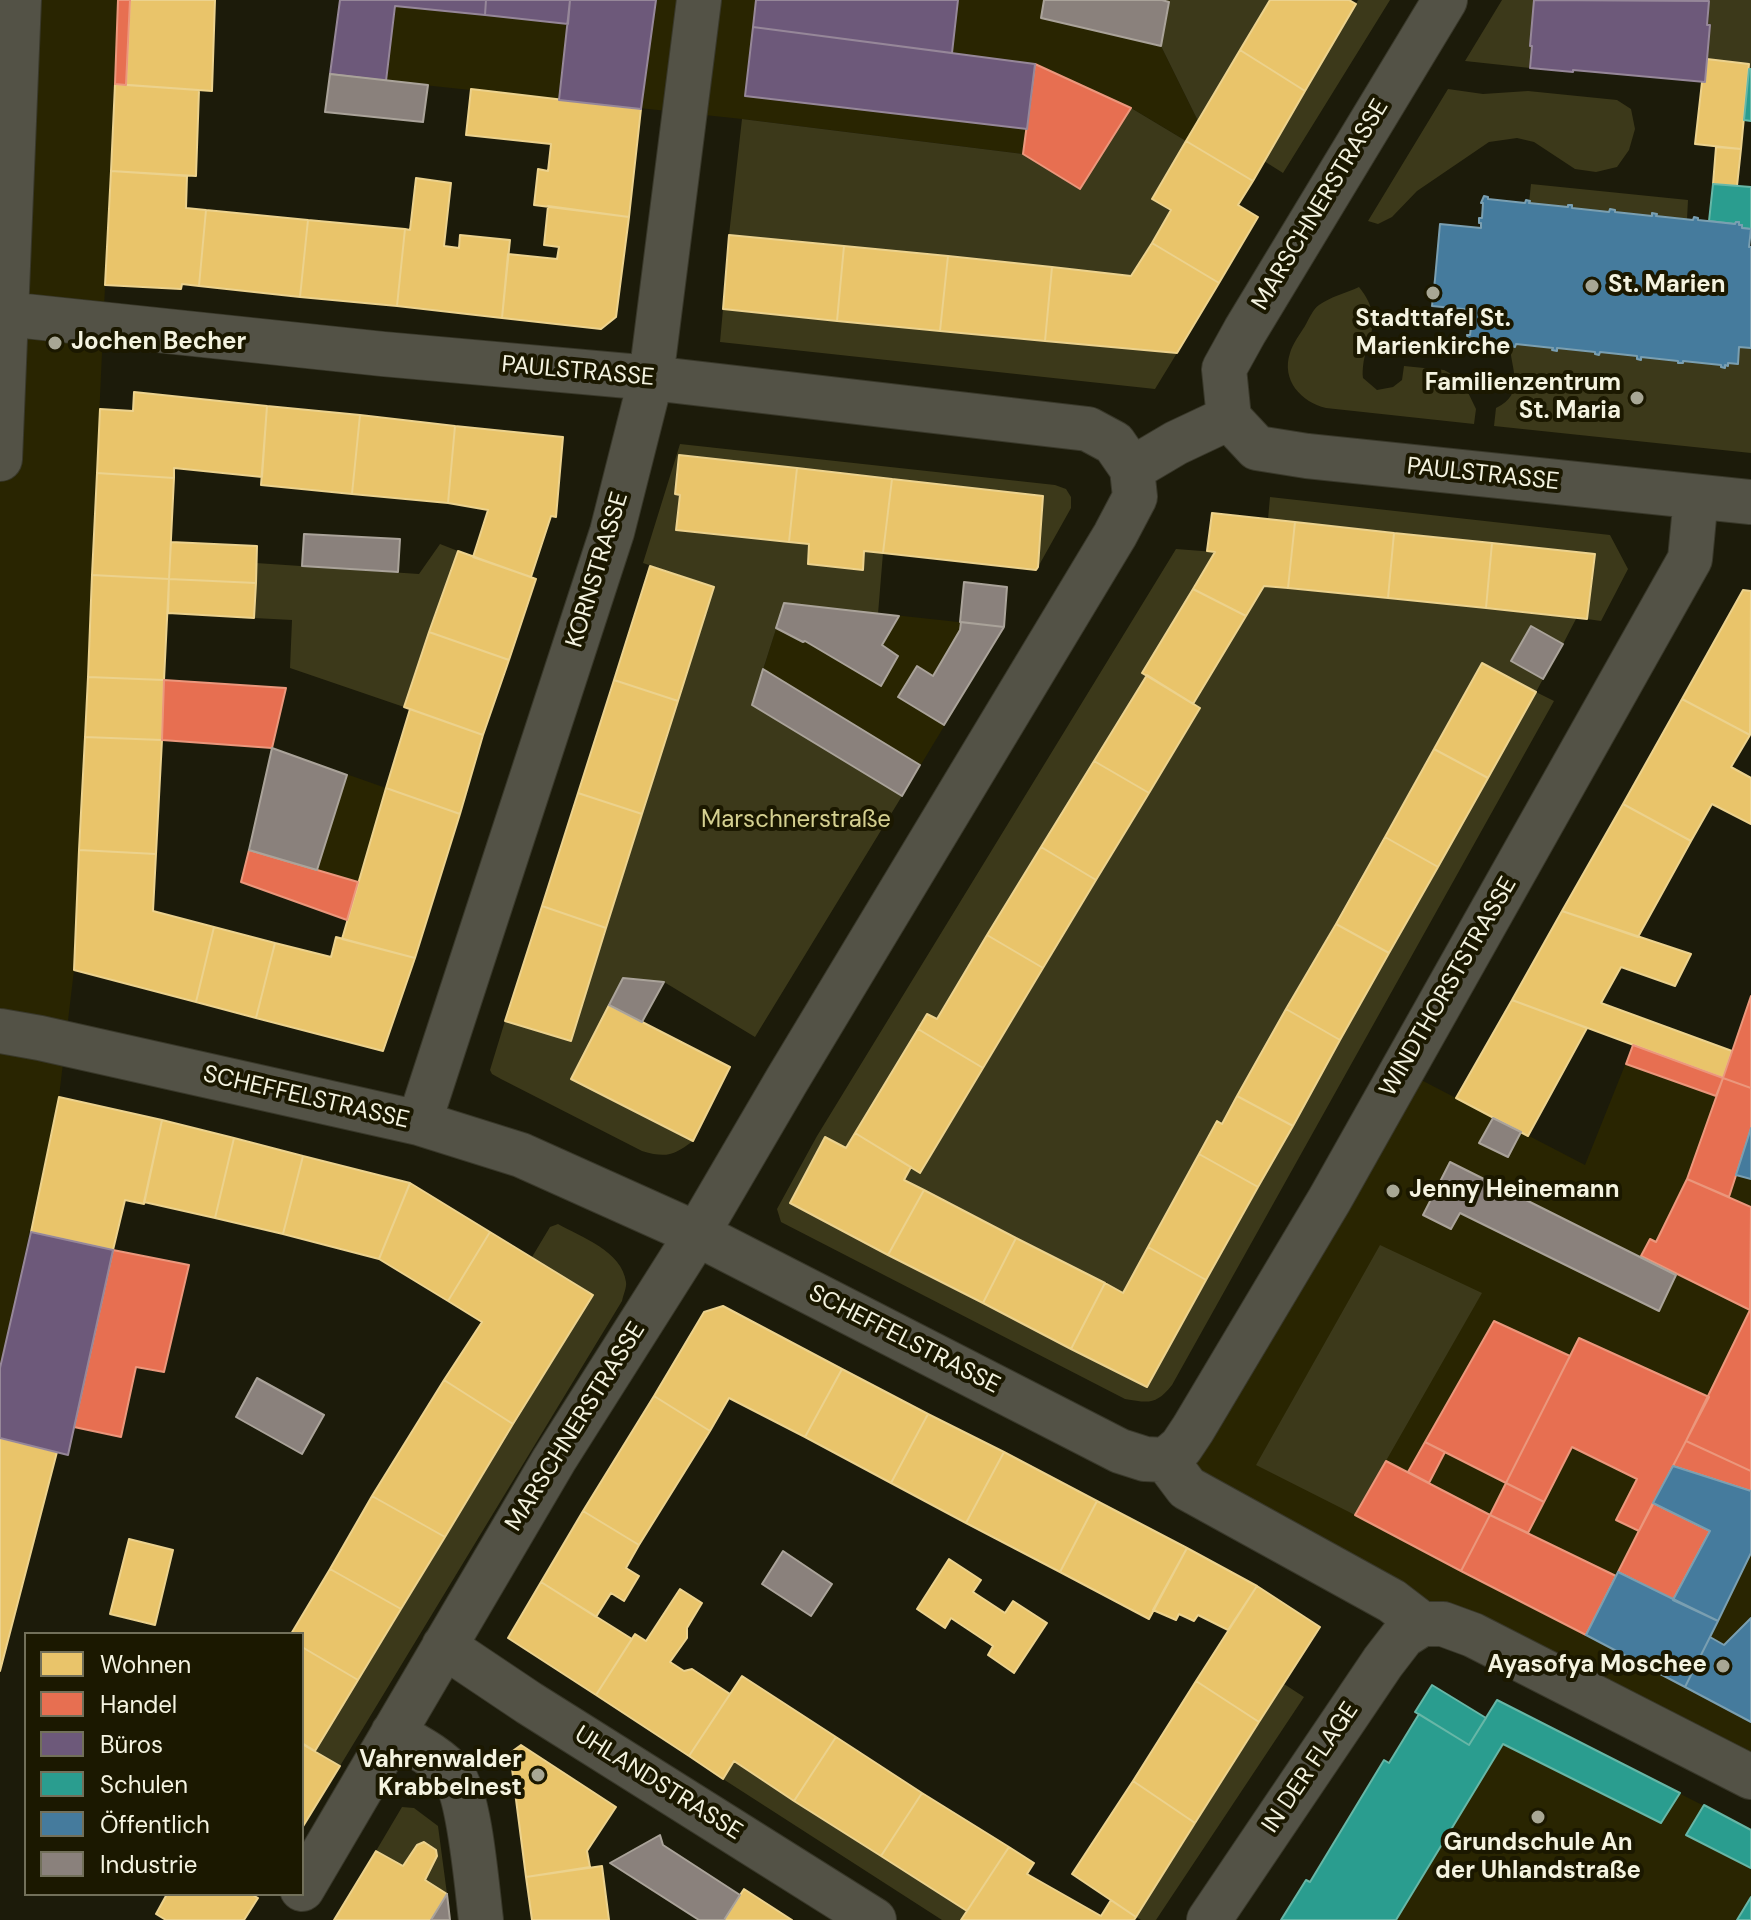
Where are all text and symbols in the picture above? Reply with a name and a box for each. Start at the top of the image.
street label: MARSCHNERSTRASSE [1247,94,1395,316]
place label: St. Marien [1608,272,1726,300]
marker: St. Marien [1583,277,1601,295]
marker: Stadttafel St. Marienkirche [1424,284,1442,302]
place label: Stadttafel St. Marienkirche [1355,306,1511,362]
place label: Jochen Becher [71,329,246,357]
marker: Jochen Becher [46,334,64,352]
street label: PAULSTRASSE [500,351,656,393]
place label: Familienzentrum St. Maria [1425,370,1621,426]
marker: Familienzentrum St. Maria [1628,389,1646,407]
street label: PAULSTRASSE [1405,453,1561,497]
street label: KORNSTRASSE [561,489,635,651]
park label: Marschnerstraße [701,807,891,835]
street label: WINDTHORSTSTRASSE [1374,872,1524,1102]
street label: SCHEFFELSTRASSE [200,1060,412,1136]
place label: Jenny Heinemann [1409,1177,1619,1205]
marker: Jenny Heinemann [1384,1182,1402,1200]
street label: SCHEFFELSTRASSE [804,1279,1004,1401]
street label: MARSCHNERSTRASSE [500,1317,652,1537]
legend [24,1632,304,1896]
text: Wohnen [100,1649,191,1680]
place label: Ayasofya Moschee [1487,1652,1707,1680]
marker: Ayasofya Moschee [1714,1657,1732,1675]
text: Handel [100,1689,177,1720]
street label: IN DER FLAGE [1257,1697,1365,1839]
street label: UHLANDSTRASSE [569,1721,747,1847]
text: Büros [100,1729,163,1760]
place label: Vahrenwalder Krabbelnest [359,1747,522,1803]
marker: Vahrenwalder Krabbelnest [529,1766,547,1784]
text: Schulen [100,1769,188,1800]
marker: Grundschule An der Uhlandstraße [1529,1808,1547,1826]
text: Öffentlich [100,1809,210,1840]
place label: Grundschule An der Uhlandstraße [1435,1830,1641,1886]
text: Industrie [100,1849,197,1880]

